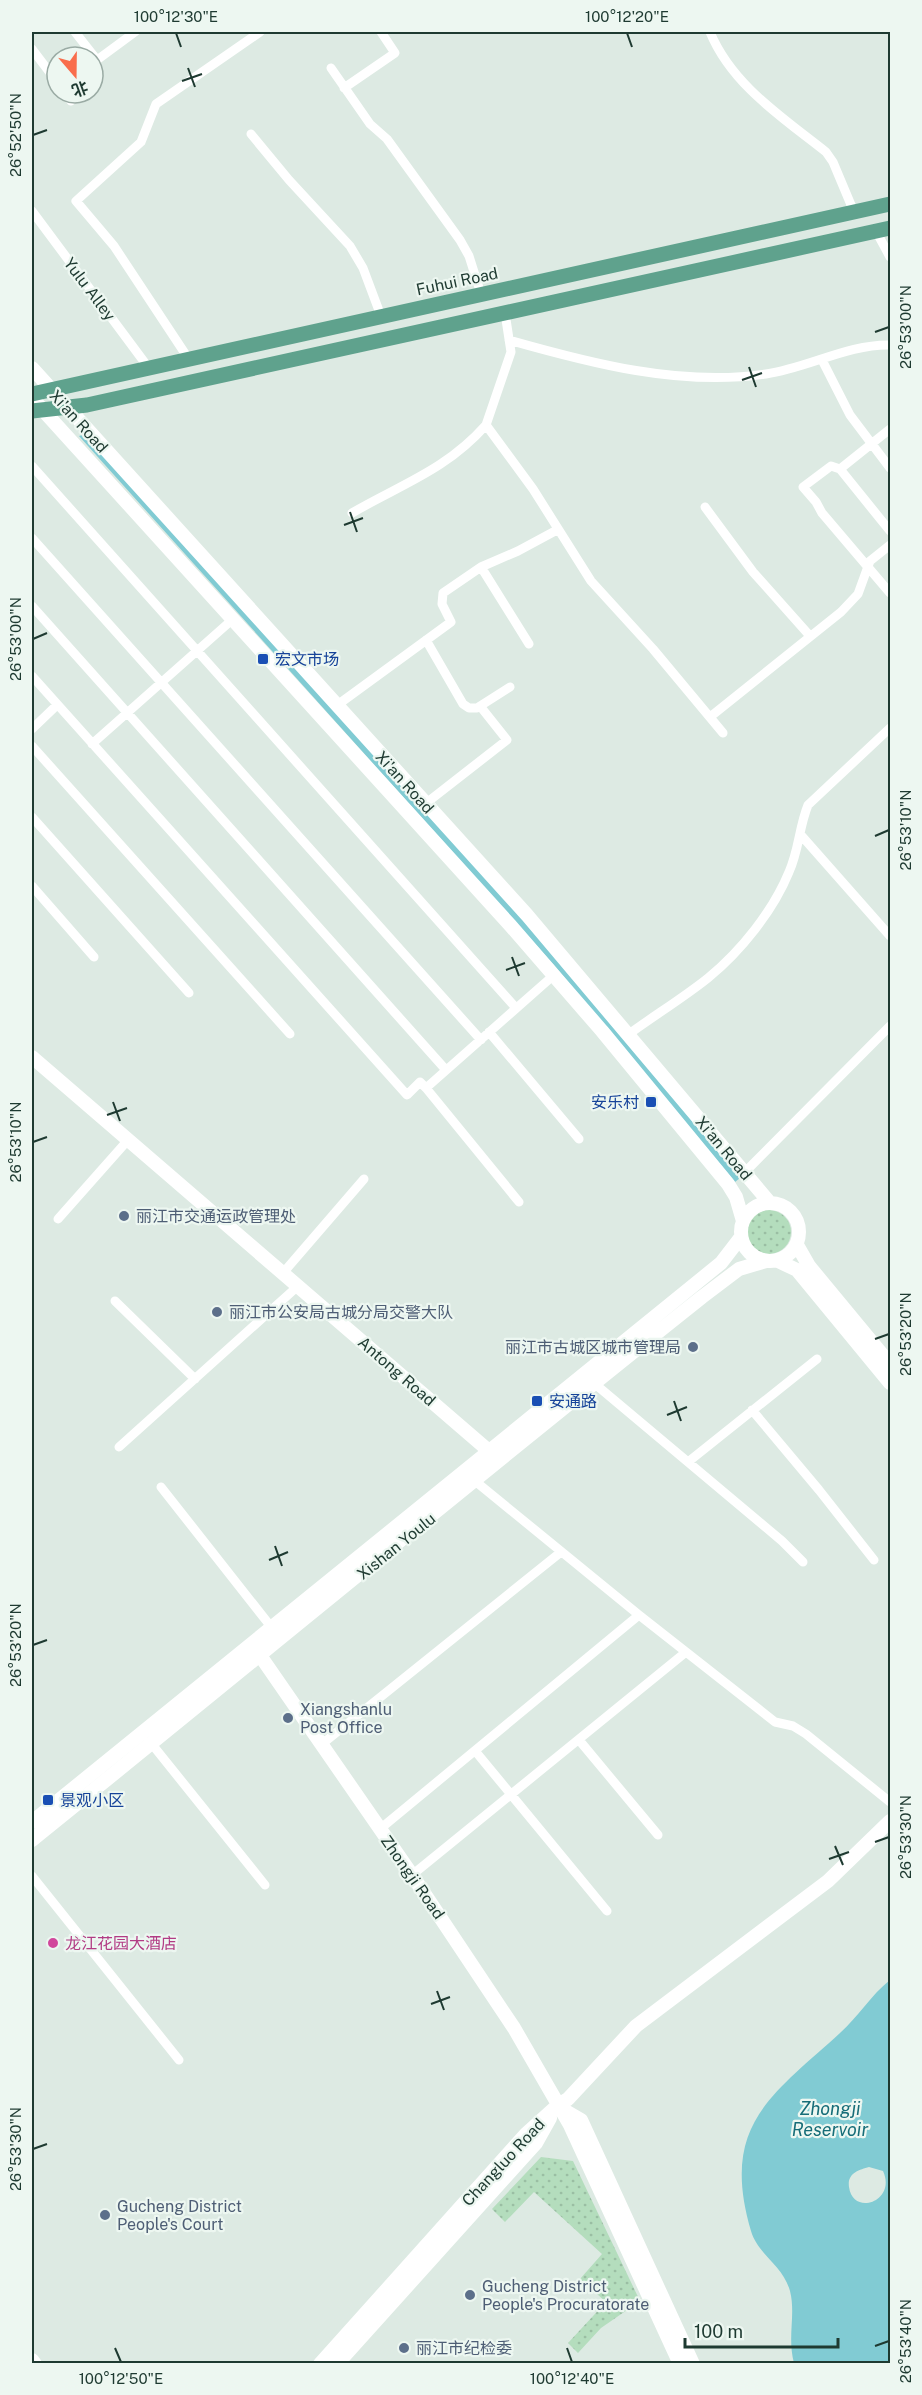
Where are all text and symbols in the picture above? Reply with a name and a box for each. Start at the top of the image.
text: 100°12'30"E [134,8,218,25]
text: 100°12'20"E [585,8,669,25]
north arrow [45,45,105,105]
text: 北 [69,77,91,100]
text: 26°52'50"N [7,93,24,177]
street label: Yulu Alley [60,254,120,325]
street label: Fuhui Road [414,264,500,299]
text: 26°53'00"N [897,285,914,369]
street label: Xi'an Road [46,386,112,457]
text: 26°53'00"N [7,597,24,681]
place label: 宏文市场 [275,650,339,669]
marker: 宏文市场 [256,652,270,666]
street label: Xi'an Road [372,747,438,818]
text: 26°53'10"N [897,790,914,870]
place label: 安乐村 [591,1093,639,1112]
marker: 安乐村 [644,1095,658,1109]
text: 26°53'10"N [7,1102,24,1182]
street label: Xi'an Road [691,1112,756,1184]
place label: 丽江市交通运政管理处 [136,1207,296,1226]
marker: 丽江市交通运政管理处 [117,1209,131,1223]
text: 26°53'20"N [897,1292,914,1376]
place label: 丽江市公安局古城分局交警大队 [229,1303,453,1322]
marker: 丽江市公安局古城分局交警大队 [210,1305,224,1319]
street label: Antong Road [354,1333,439,1410]
place label: 丽江市古城区城市管理局 [505,1338,681,1357]
marker: 丽江市古城区城市管理局 [686,1340,700,1354]
place label: 安通路 [549,1392,597,1411]
marker: 安通路 [530,1394,544,1408]
street label: Xishan Youlu [353,1509,439,1584]
text: 26°53'20"N [7,1603,24,1687]
place label: Xiangshanlu Post Office [300,1700,392,1737]
marker: Xiangshanlu Post Office [281,1711,295,1725]
place label: 景观小区 [60,1791,124,1810]
marker: 景观小区 [41,1793,55,1807]
text: 26°53'30"N [897,1795,914,1879]
street label: Zhongji Road [377,1832,448,1923]
place label: 龙江花园大酒店 [65,1934,177,1953]
marker: 龙江花园大酒店 [46,1936,60,1950]
water label: Zhongji Reservoir [792,2098,868,2140]
text: 26°53'30"N [7,2107,24,2191]
street label: Changluo Road [458,2115,549,2210]
place label: Gucheng District People's Court [117,2197,242,2234]
marker: Gucheng District People's Court [98,2208,112,2222]
place label: Gucheng District People's Procuratorate [482,2277,649,2314]
marker: Gucheng District People's Procuratorate [463,2288,477,2302]
text: 26°53'40"N [897,2299,914,2383]
scale bar [685,2311,838,2349]
text: 100 m [694,2321,743,2342]
place label: 丽江市纪检委 [416,2339,512,2358]
marker: 丽江市纪检委 [397,2341,411,2355]
text: 100°12'50"E [79,2370,163,2387]
text: 100°12'40"E [530,2370,614,2387]

